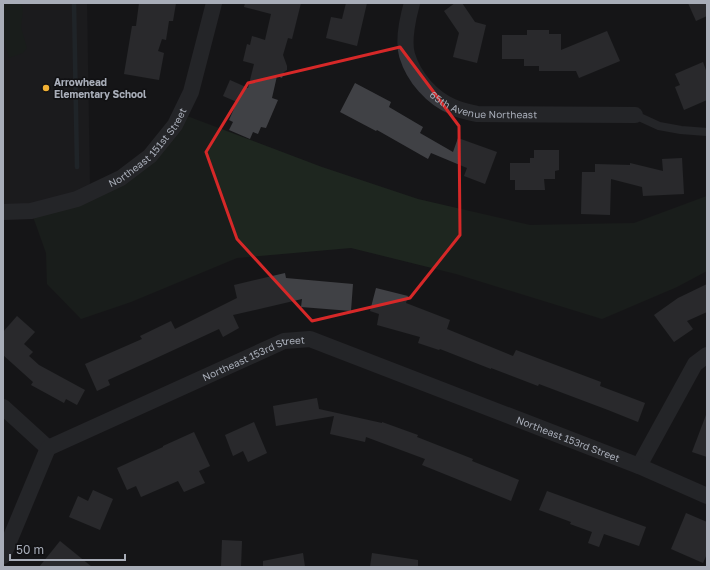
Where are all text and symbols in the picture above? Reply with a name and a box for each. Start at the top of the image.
place label: Arrowhead Elementary School [54,76,147,100]
marker: Arrowhead Elementary School [41,83,51,93]
street label: 65th Avenue Northeast [428,88,537,120]
street label: Northeast 151st Street [106,106,188,189]
street label: Northeast 153rd Street [200,333,305,383]
street label: Northeast 153rd Street [515,413,622,464]
scale bar [10,536,125,562]
text: 50 m [16,542,44,557]

